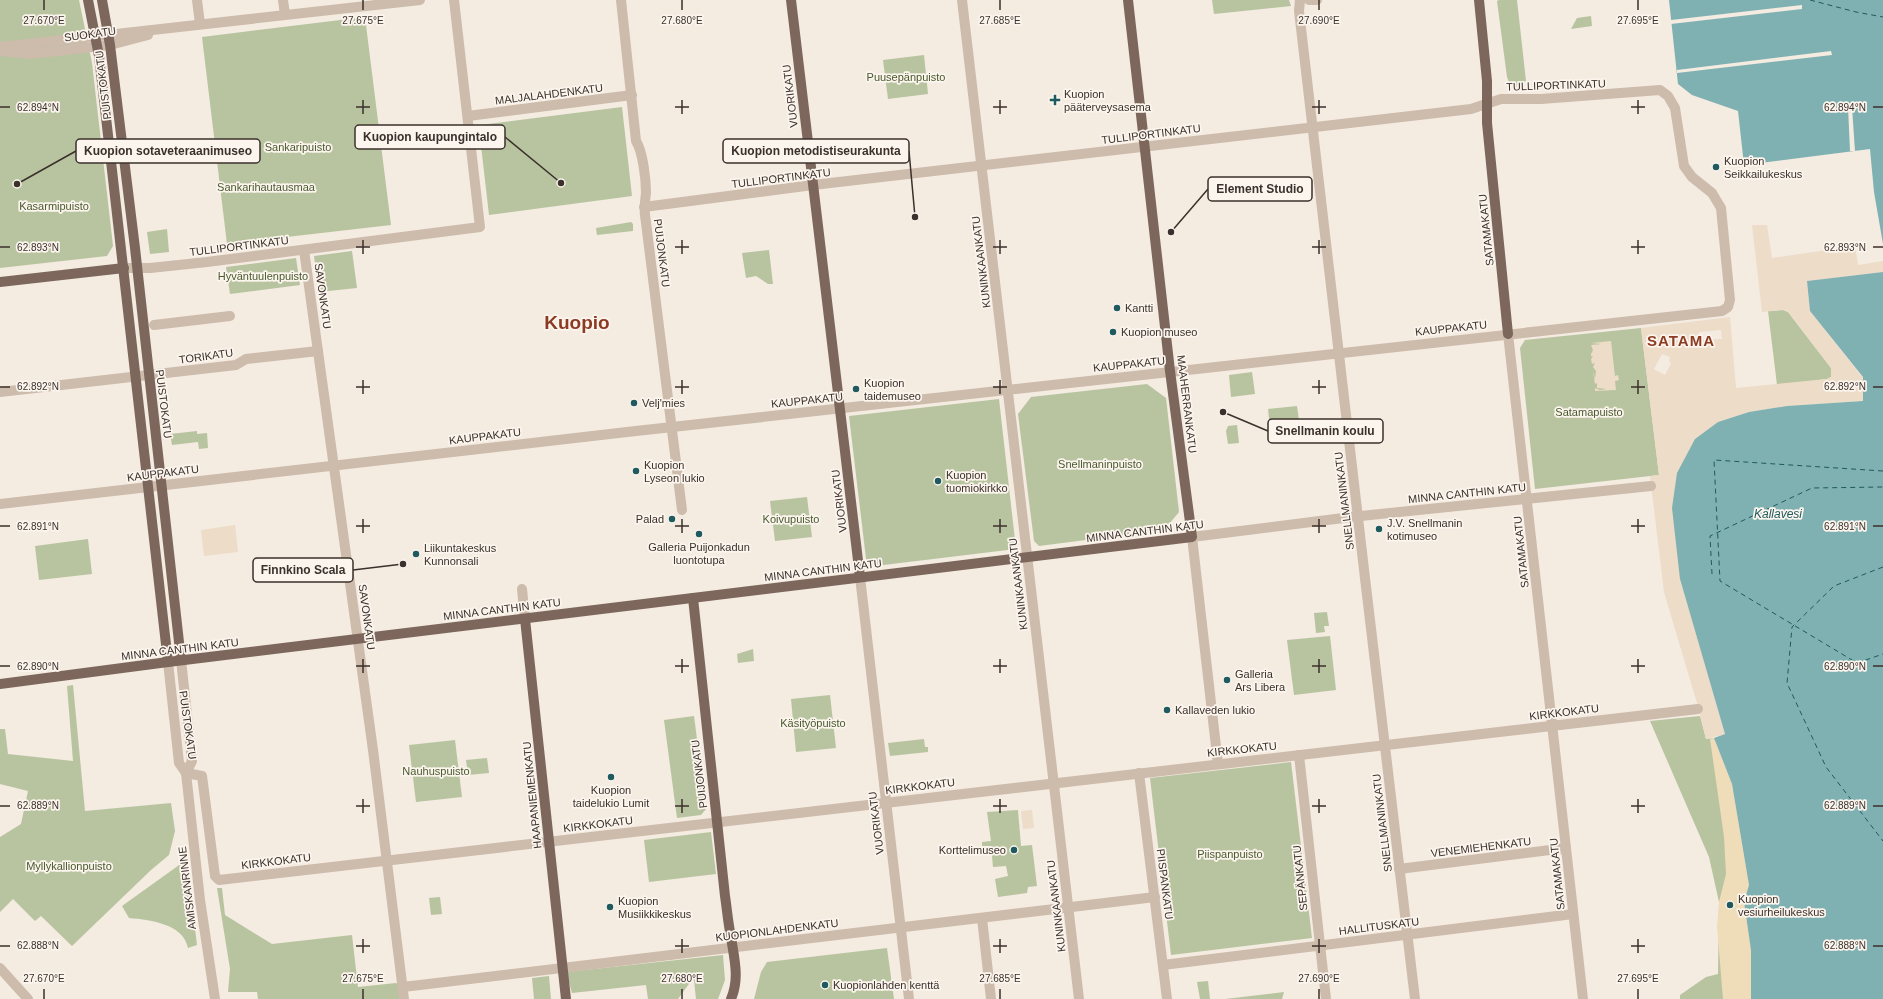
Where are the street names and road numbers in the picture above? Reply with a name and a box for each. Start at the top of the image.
street label: SUOKATU [63,24,117,44]
street label: PUISTOKATU [93,50,113,120]
street label: VUORIKATU [780,64,800,128]
street label: TULLIPORTINKATU [1506,77,1606,93]
street label: MALJALAHDENKATU [494,81,604,107]
street label: TULLIPORTINKATU [1101,122,1201,146]
street label: TULLIPORTINKATU [731,166,831,190]
street label: SATAMAKATU [1476,193,1496,266]
street label: KUNINKAANKATU [969,215,993,309]
street label: PUIJONKATU [652,218,672,288]
street label: TULLIPORTINKATU [189,234,289,258]
street label: SAVONKATU [312,262,334,330]
street label: KAUPPAKATU [1414,318,1488,338]
street label: TORIKATU [178,346,234,366]
street label: KAUPPAKATU [1092,354,1166,374]
street label: MAAHERRANKATU [1175,354,1199,454]
street label: PUISTOKATU [154,369,174,439]
street label: KAUPPAKATU [770,390,844,410]
street label: KAUPPAKATU [448,426,522,446]
street label: SNELLMANINKATU [1332,451,1356,551]
street label: KAUPPAKATU [126,463,200,483]
street label: VUORIKATU [829,469,849,533]
street label: MINNA CANTHIN KATU [1408,481,1527,505]
street label: SATAMAKATU [1511,515,1531,588]
street label: MINNA CANTHIN KATU [1086,518,1205,544]
street label: KUNINKAANKATU [1006,537,1030,631]
street label: MINNA CANTHIN KATU [764,557,883,583]
street label: SAVONKATU [356,583,378,651]
street label: MINNA CANTHIN KATU [443,596,562,622]
street label: MINNA CANTHIN KATU [121,636,240,662]
street label: PUISTOKATU [177,690,199,760]
street label: KIRKKOKATU [1528,702,1600,722]
street label: PUIJONKATU [689,739,709,809]
street label: KIRKKOKATU [1207,739,1278,759]
street label: HAAPANIEMENKATU [520,741,544,849]
street label: SNELLMANINKATU [1370,773,1394,873]
street label: KIRKKOKATU [884,776,956,796]
street label: VUORIKATU [866,791,886,855]
street label: KIRKKOKATU [562,814,634,834]
street label: VENEMIEHENKATU [1430,835,1532,859]
street label: SATAMAKATU [1547,837,1567,910]
street label: SEPÄNKATU [1291,845,1309,911]
street label: AMISKANRINNE [176,846,198,930]
street label: PIISPANKATU [1155,848,1175,920]
street label: KIRKKOKATU [240,851,312,871]
street label: KUNINKAANKATU [1044,859,1068,953]
street label: HALLITUSKATU [1338,915,1420,937]
street label: KUOPIONLAHDENKATU [715,916,839,944]

